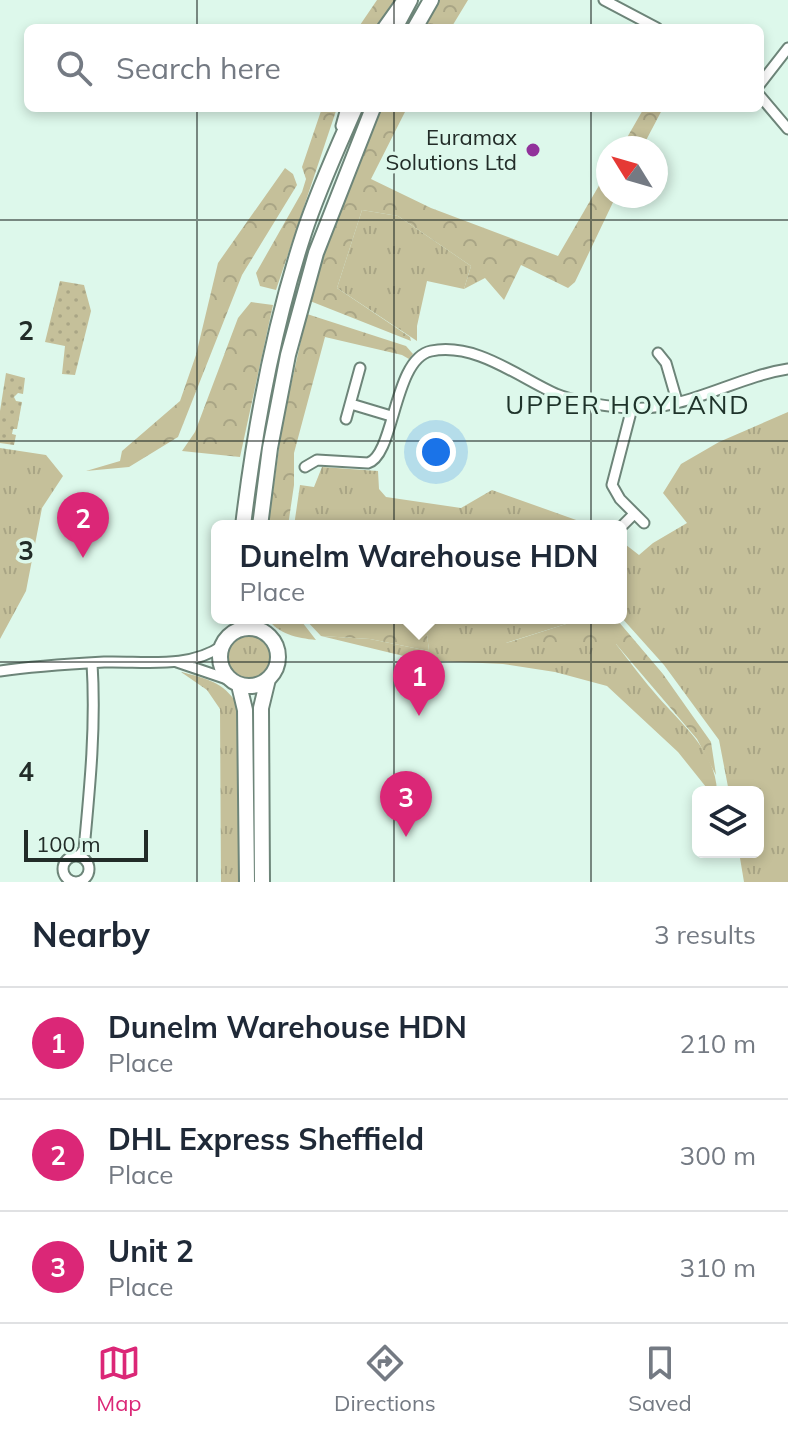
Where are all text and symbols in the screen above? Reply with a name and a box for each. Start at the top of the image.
search box [24,24,764,112]
icon: search [52,46,96,90]
text: Search here [116,49,281,87]
place label: Euramax Solutions Ltd [386,123,517,176]
north arrow [596,136,668,208]
marker: Euramax Solutions Ltd [524,141,542,159]
text: 2 [18,314,34,347]
district label: UPPER HOYLAND [505,388,751,421]
your location [416,432,456,472]
pin: 2 [57,492,109,558]
popup [211,520,627,624]
text: 3 [18,534,34,567]
text: Dunelm Warehouse HDN [240,537,598,575]
text: Place [240,575,305,608]
pin: 1 [393,650,445,716]
text: 4 [18,755,34,788]
pin: 3 [380,771,432,837]
map controls [692,786,764,858]
button: layers [692,786,764,858]
scale bar [24,826,148,862]
text: 100 m [36,830,101,858]
text: Nearby [32,913,150,956]
text: 3 results [654,918,756,951]
text: Dunelm Warehouse HDN [108,1008,467,1046]
text: 1 [50,1027,66,1060]
text: 210 m [680,1027,756,1060]
text: Place [108,1046,173,1079]
text: DHL Express Sheffield [108,1120,424,1158]
text: 2 [50,1139,66,1172]
text: 300 m [680,1139,756,1172]
text: Place [108,1158,173,1191]
text: Unit 2 [108,1232,194,1270]
text: 3 [50,1251,66,1284]
text: 310 m [680,1251,756,1284]
text: Place [108,1270,173,1303]
tab: Map [96,1341,142,1417]
tab: Directions [334,1341,436,1417]
tab: Saved [628,1341,692,1417]

